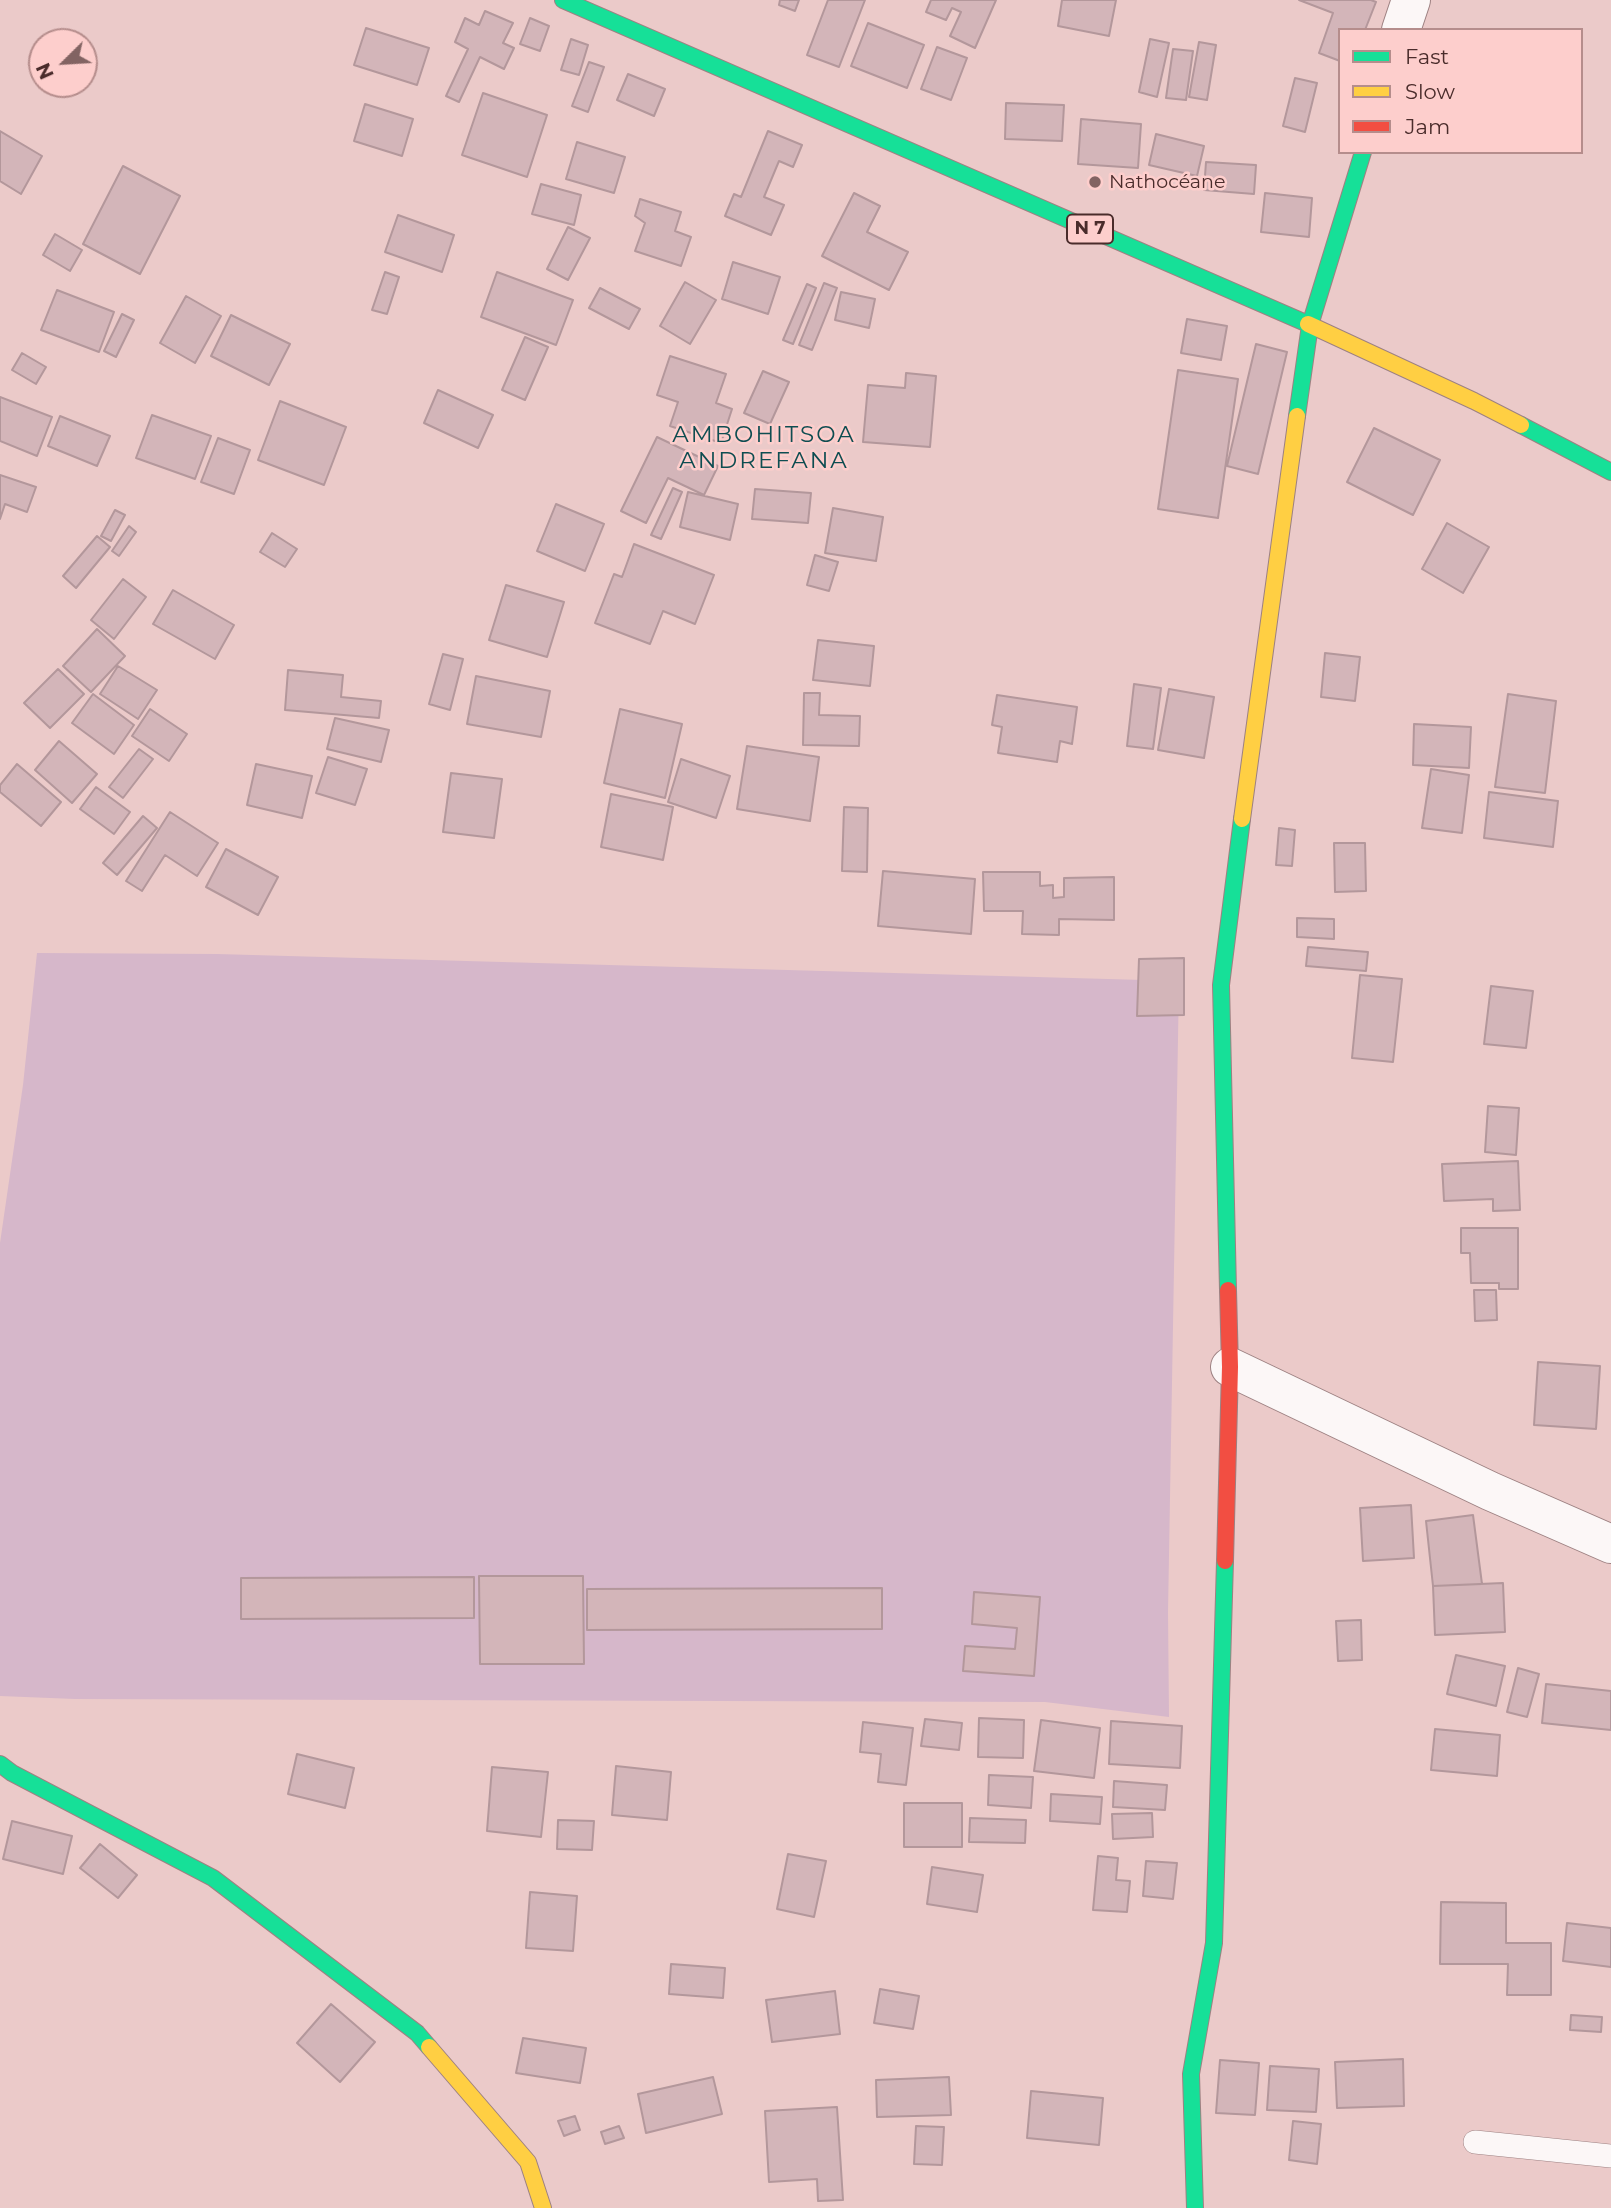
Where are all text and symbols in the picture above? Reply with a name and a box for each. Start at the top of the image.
north arrow [28,28,98,98]
legend [1338,28,1583,154]
text: Fast [1405,44,1449,69]
text: N [32,59,59,83]
text: Slow [1405,79,1455,104]
text: Jam [1405,114,1450,139]
place label: Nathocéane [1109,171,1225,193]
marker: Nathocéane [1087,174,1103,190]
road number: N 7 [1067,214,1113,244]
district label: AMBOHITSOA ANDREFANA [674,421,854,475]

